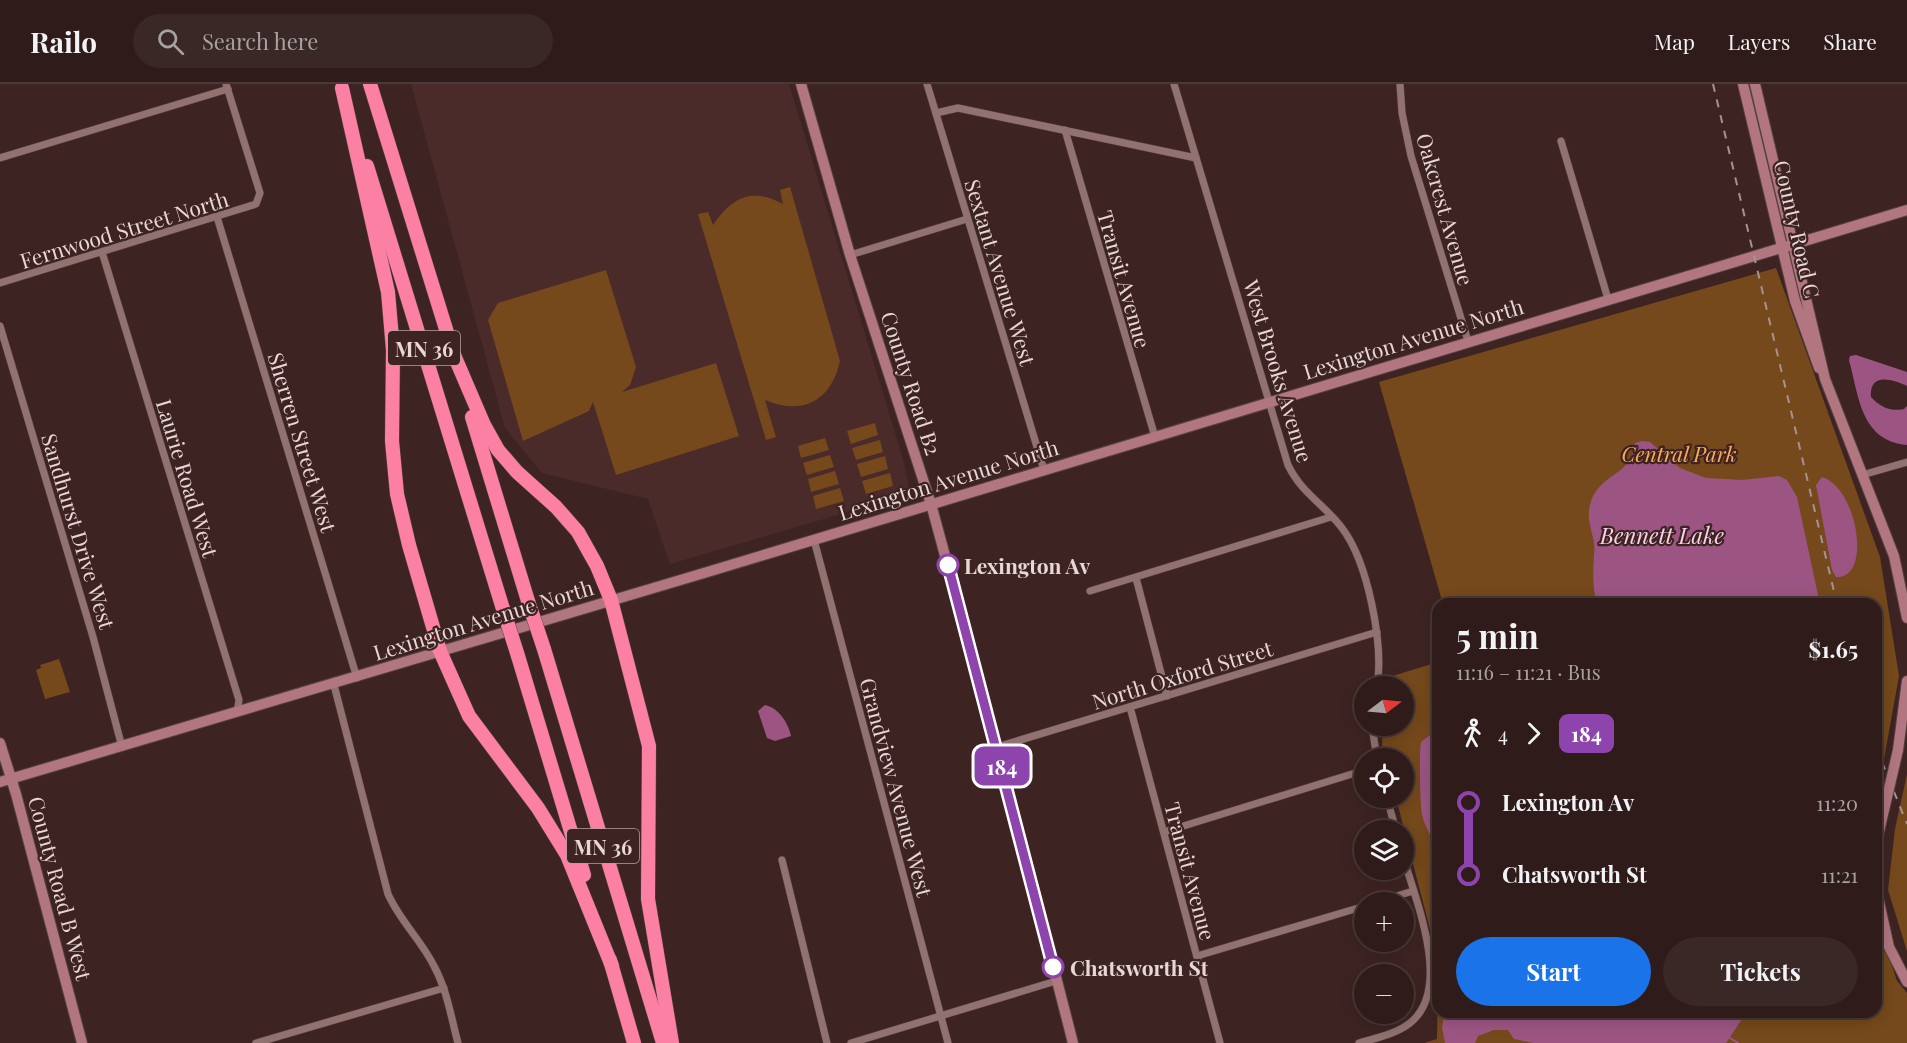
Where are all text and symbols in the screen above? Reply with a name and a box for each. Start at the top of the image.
search box [133,14,553,68]
text: Railo [30,23,97,60]
icon: search [154,25,187,58]
text: Search here [202,26,318,56]
text: Map [1654,27,1695,55]
text: Layers [1728,27,1790,55]
text: Share [1823,27,1877,55]
street label: Oakcrest Avenue [1411,130,1481,288]
street label: County Road C [1769,157,1827,301]
street label: Sextant Avenue West [959,175,1043,369]
street label: Fernwood Street North [16,184,232,274]
street label: Transit Avenue [1092,207,1158,351]
street label: West Brooks Avenue [1238,275,1320,466]
street label: Lexington Avenue North [1300,291,1527,385]
street label: County Road B2 [876,308,948,458]
road number: MN 36 [388,331,460,365]
street label: Sherren Street West [262,349,344,536]
street label: Laurie Road West [151,396,225,561]
street label: Sandhurst Drive West [36,430,122,633]
street label: Lexington Avenue North [835,432,1062,526]
park label: Central Park [1621,439,1737,467]
water label: Bennett Lake [1599,520,1724,550]
place label: Lexington Av [964,551,1090,579]
marker: Lexington Av [937,554,959,576]
street label: Lexington Avenue North [370,572,597,666]
text: 5 min [1456,613,1539,657]
street label: North Oxford Street [1088,633,1276,715]
text: $1.65 [1809,634,1858,664]
text: 11:16 – 11:21 · Bus [1456,658,1601,685]
street label: Grandview Avenue West [854,675,940,900]
north arrow [1354,676,1414,736]
map controls [1354,676,1414,1024]
icon: walk [1456,717,1489,750]
icon: forward [1517,717,1550,750]
text: 184 [1571,719,1602,747]
text: 4 [1498,720,1508,747]
line badge: 184 [968,746,1036,786]
button: locate [1354,748,1414,808]
text: 184 [987,752,1017,780]
text: Lexington Av [1502,787,1634,817]
text: 11:20 [1816,789,1858,816]
street label: County Road B West [23,793,99,983]
street label: Transit Avenue [1159,799,1223,943]
button: layers [1354,820,1414,880]
road number: MN 36 [567,829,639,863]
text: Chatsworth St [1502,859,1647,889]
text: 11:21 [1821,861,1858,888]
button: + [1354,892,1414,952]
button: Start [1456,937,1651,1006]
button: Tickets [1663,937,1858,1006]
place label: Chatsworth St [1070,953,1209,981]
marker: Chatsworth St [1042,956,1064,978]
button: − [1354,964,1414,1024]

